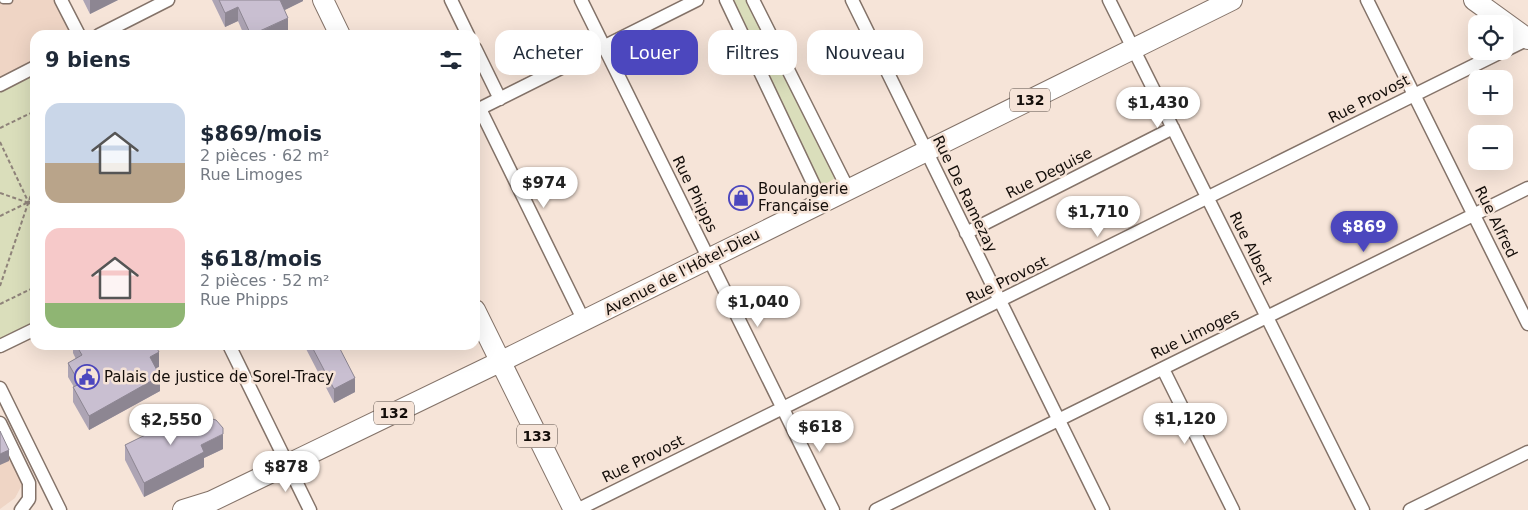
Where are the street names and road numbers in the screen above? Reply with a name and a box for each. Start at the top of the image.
street label: Rue Provost [1325,71,1413,127]
road number: 132 [1010,88,1050,112]
street label: Rue De Ramezay [929,133,1001,256]
street label: Rue Deguise [1003,144,1095,202]
street label: Rue Phipps [669,153,721,235]
street label: Rue Alfred [1471,183,1521,261]
street label: Rue Albert [1226,209,1276,287]
street label: Avenue de l'Hôtel-Dieu [601,225,763,319]
street label: Rue Provost [963,252,1051,308]
street label: Rue Limoges [1148,305,1242,363]
road number: 132 [374,402,414,424]
road number: 133 [517,424,557,448]
street label: Rue Provost [599,431,687,487]

